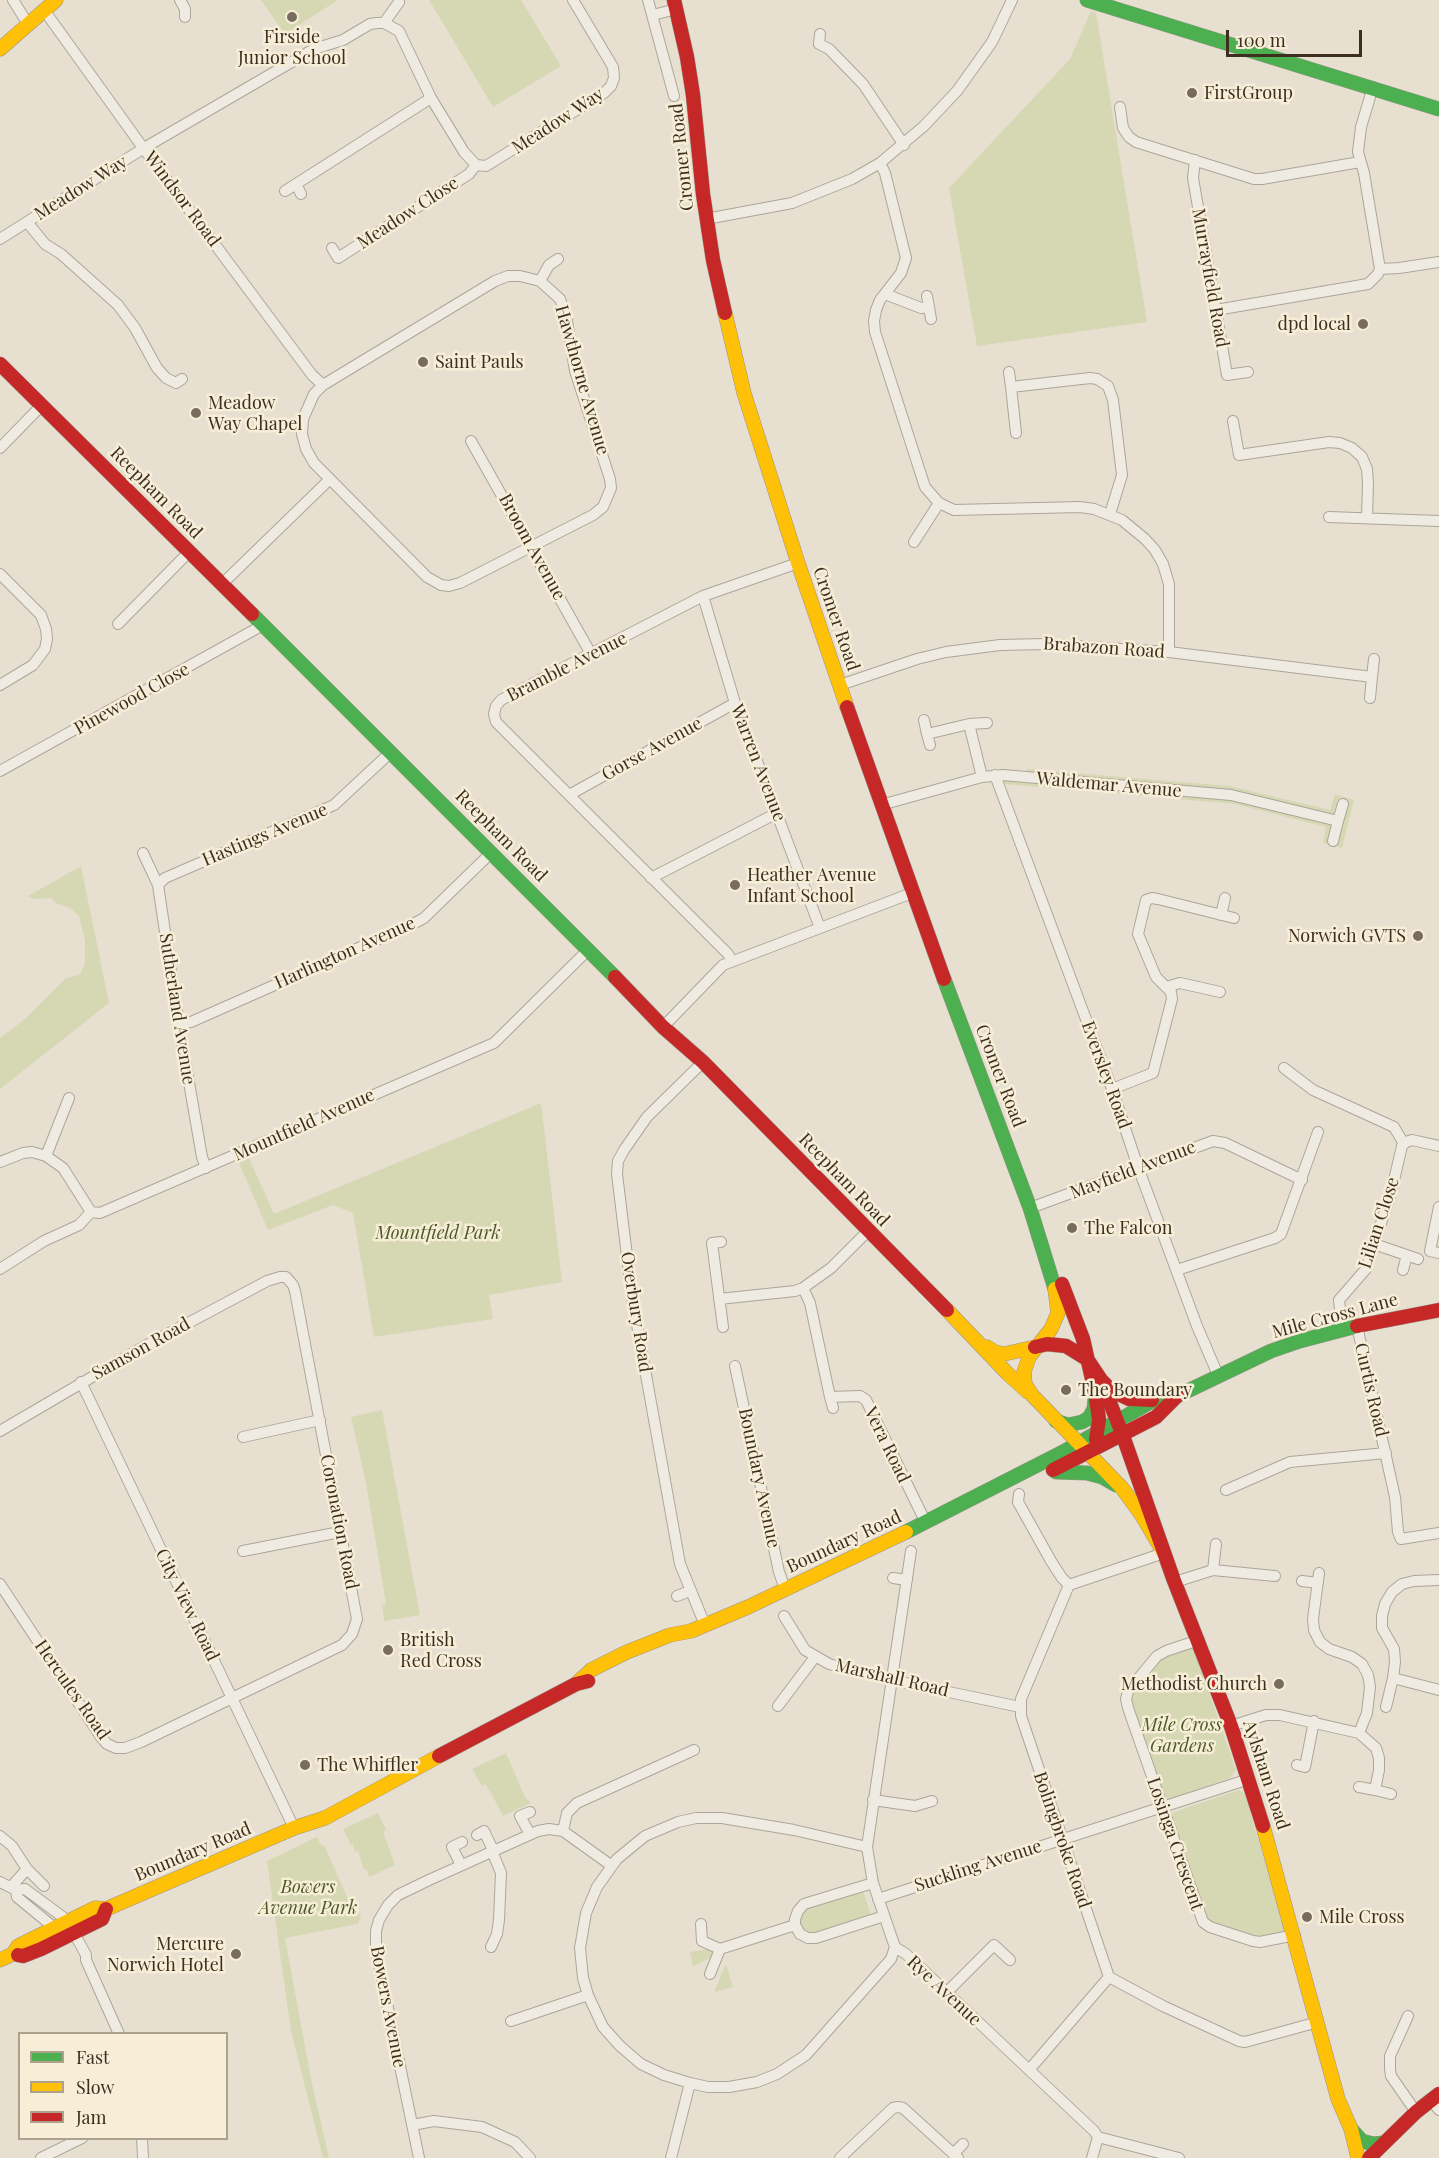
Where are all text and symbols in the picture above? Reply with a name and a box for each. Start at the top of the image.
marker: Firside Junior School [285,10,299,24]
scale bar [1229,18,1366,56]
place label: Firside Junior School [238,26,346,68]
text: 100 m [1237,28,1286,52]
place label: FirstGroup [1204,82,1293,104]
street label: Meadow Way [508,83,608,159]
marker: FirstGroup [1185,86,1199,100]
street label: Cromer Road [666,102,698,212]
street label: Windsor Road [139,147,225,251]
street label: Meadow Way [31,151,131,225]
street label: Meadow Close [353,172,463,254]
street label: Murrayfield Road [1187,207,1233,349]
street label: Hawthorne Avenue [550,303,614,457]
place label: dpd local [1277,313,1351,335]
marker: dpd local [1356,317,1370,331]
place label: Saint Pauls [435,351,524,373]
marker: Saint Pauls [416,355,430,369]
place label: Meadow Way Chapel [208,392,302,434]
marker: Meadow Way Chapel [189,406,203,420]
street label: Reepham Road [105,442,207,544]
street label: Broom Avenue [494,490,570,604]
street label: Cromer Road [808,564,864,674]
street label: Bramble Avenue [503,627,631,707]
street label: Brabazon Road [1042,633,1166,663]
street label: Pinewood Close [71,658,193,740]
street label: Warren Avenue [726,701,790,825]
street label: Gorse Avenue [598,713,706,785]
street label: Waldemar Avenue [1035,768,1183,802]
street label: Reepham Road [450,785,552,887]
street label: Hastings Avenue [199,799,331,871]
place label: Heather Avenue Infant School [747,864,876,906]
marker: Heather Avenue Infant School [728,878,742,892]
street label: Harlington Avenue [271,912,419,994]
place label: Norwich GVTS [1288,925,1406,947]
marker: Norwich GVTS [1411,929,1425,943]
street label: Sutherland Avenue [154,932,200,1086]
street label: Eversley Road [1076,1018,1136,1132]
street label: Cromer Road [970,1022,1030,1130]
street label: Mountfield Avenue [230,1084,378,1166]
street label: Reepham Road [794,1129,894,1231]
street label: Mayfield Avenue [1067,1136,1199,1204]
street label: Lilian Close [1354,1175,1404,1271]
place label: The Falcon [1084,1217,1173,1239]
marker: The Falcon [1065,1221,1079,1235]
park label: Mountfield Park [376,1222,500,1244]
street label: Overbury Road [616,1250,656,1374]
street label: Mile Cross Lane [1270,1289,1400,1343]
street label: Samson Road [88,1313,194,1385]
street label: Curtis Road [1350,1341,1392,1439]
place label: The Boundary [1078,1379,1192,1401]
marker: The Boundary [1059,1383,1073,1397]
street label: Vera Road [859,1404,915,1486]
street label: Boundary Avenue [734,1406,784,1550]
street label: Coronation Road [315,1453,363,1591]
street label: Boundary Road [783,1506,905,1578]
street label: City View Road [151,1545,223,1665]
place label: British Red Cross [400,1629,482,1672]
street label: Hercules Road [30,1636,114,1744]
marker: British Red Cross [381,1643,395,1657]
street label: Marshall Road [833,1654,951,1702]
place label: Methodist Church [1121,1673,1267,1695]
marker: Methodist Church [1272,1677,1286,1691]
park label: Mile Cross Gardens [1142,1714,1222,1756]
street label: Aylsham Road [1238,1717,1294,1833]
place label: The Whiffler [317,1754,418,1776]
marker: The Whiffler [298,1758,312,1772]
street label: Bolingbroke Road [1029,1769,1095,1911]
street label: Losinga Crescent [1142,1775,1208,1913]
street label: Boundary Road [132,1818,254,1886]
street label: Suckling Avenue [912,1835,1044,1897]
park label: Bowers Avenue Park [259,1876,357,1918]
place label: Mile Cross [1319,1906,1404,1928]
marker: Mile Cross [1300,1910,1314,1924]
place label: Mercure Norwich Hotel [107,1933,224,1976]
street label: Bowers Avenue [366,1944,410,2070]
marker: Mercure Norwich Hotel [229,1947,243,1961]
street label: Rye Avenue [903,1951,985,2031]
legend [18,2032,228,2140]
text: Fast [76,2045,109,2069]
text: Slow [76,2075,114,2099]
text: Jam [76,2105,106,2129]

